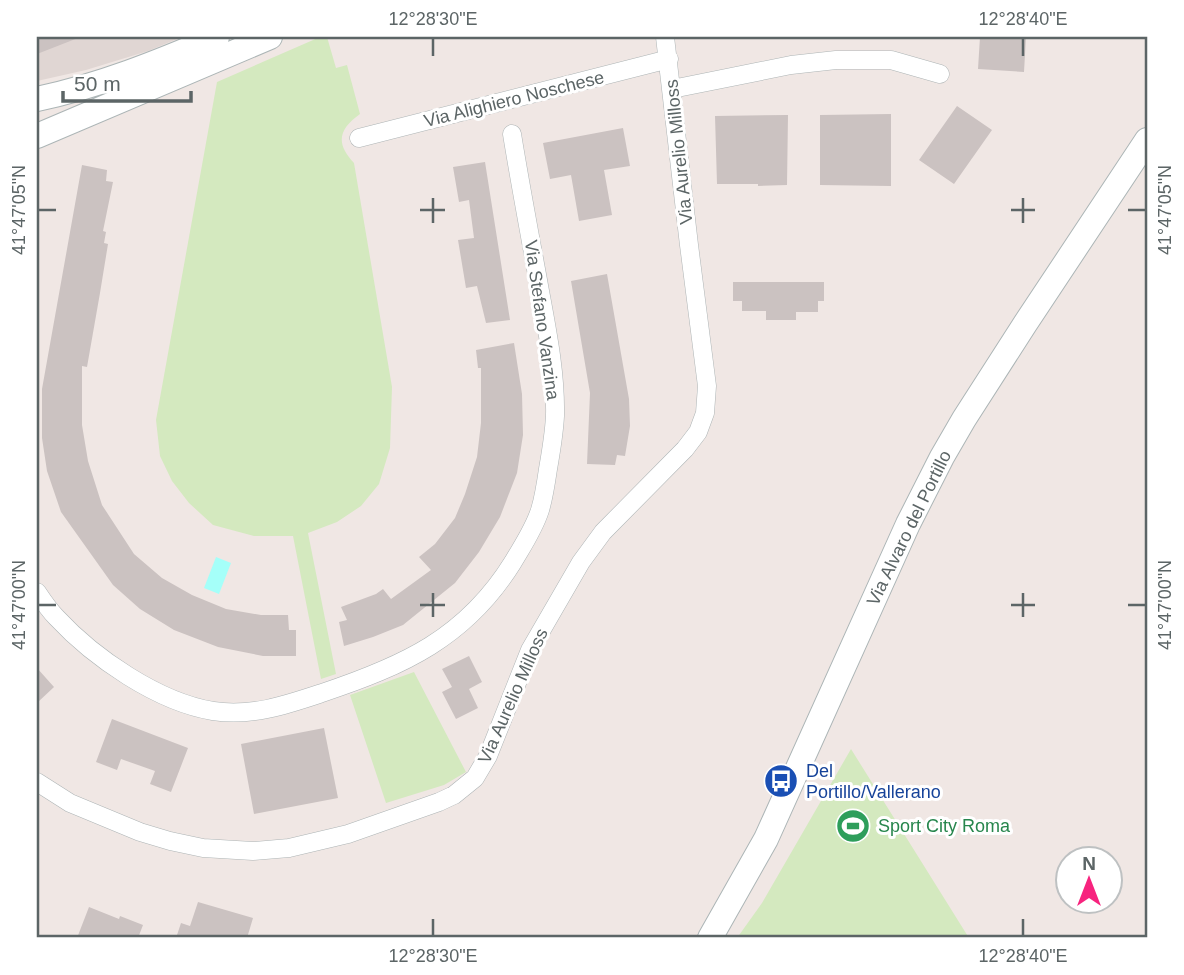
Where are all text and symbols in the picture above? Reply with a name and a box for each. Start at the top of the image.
text: 12°28'30"E [388,9,478,29]
text: 12°28'40"E [978,9,1068,29]
scale bar [63,60,191,104]
street label: Via Alighiero Noschese [422,67,606,131]
text: 50 m [74,72,121,95]
street label: Via Aurelio Milloss [661,78,697,226]
text: 41°47'05"N [9,165,29,255]
text: 41°47'05"N [1155,165,1175,255]
street label: Via Stefano Vanzina [521,239,563,402]
street label: Via Alvaro del Portillo [863,447,955,609]
text: 41°47'00"N [9,560,29,650]
text: 41°47'00"N [1155,560,1175,650]
street label: Via Aurelio Milloss [474,625,552,767]
place label: Del Portillo/Vallerano [806,761,941,802]
bus stop icon: Del Portillo/Vallerano [762,762,800,800]
sports icon: Sport City Roma [834,807,872,845]
place label: Sport City Roma [878,816,1011,836]
north arrow [1054,846,1124,916]
text: N [1082,853,1096,874]
text: 12°28'30"E [388,946,478,966]
text: 12°28'40"E [978,946,1068,966]

